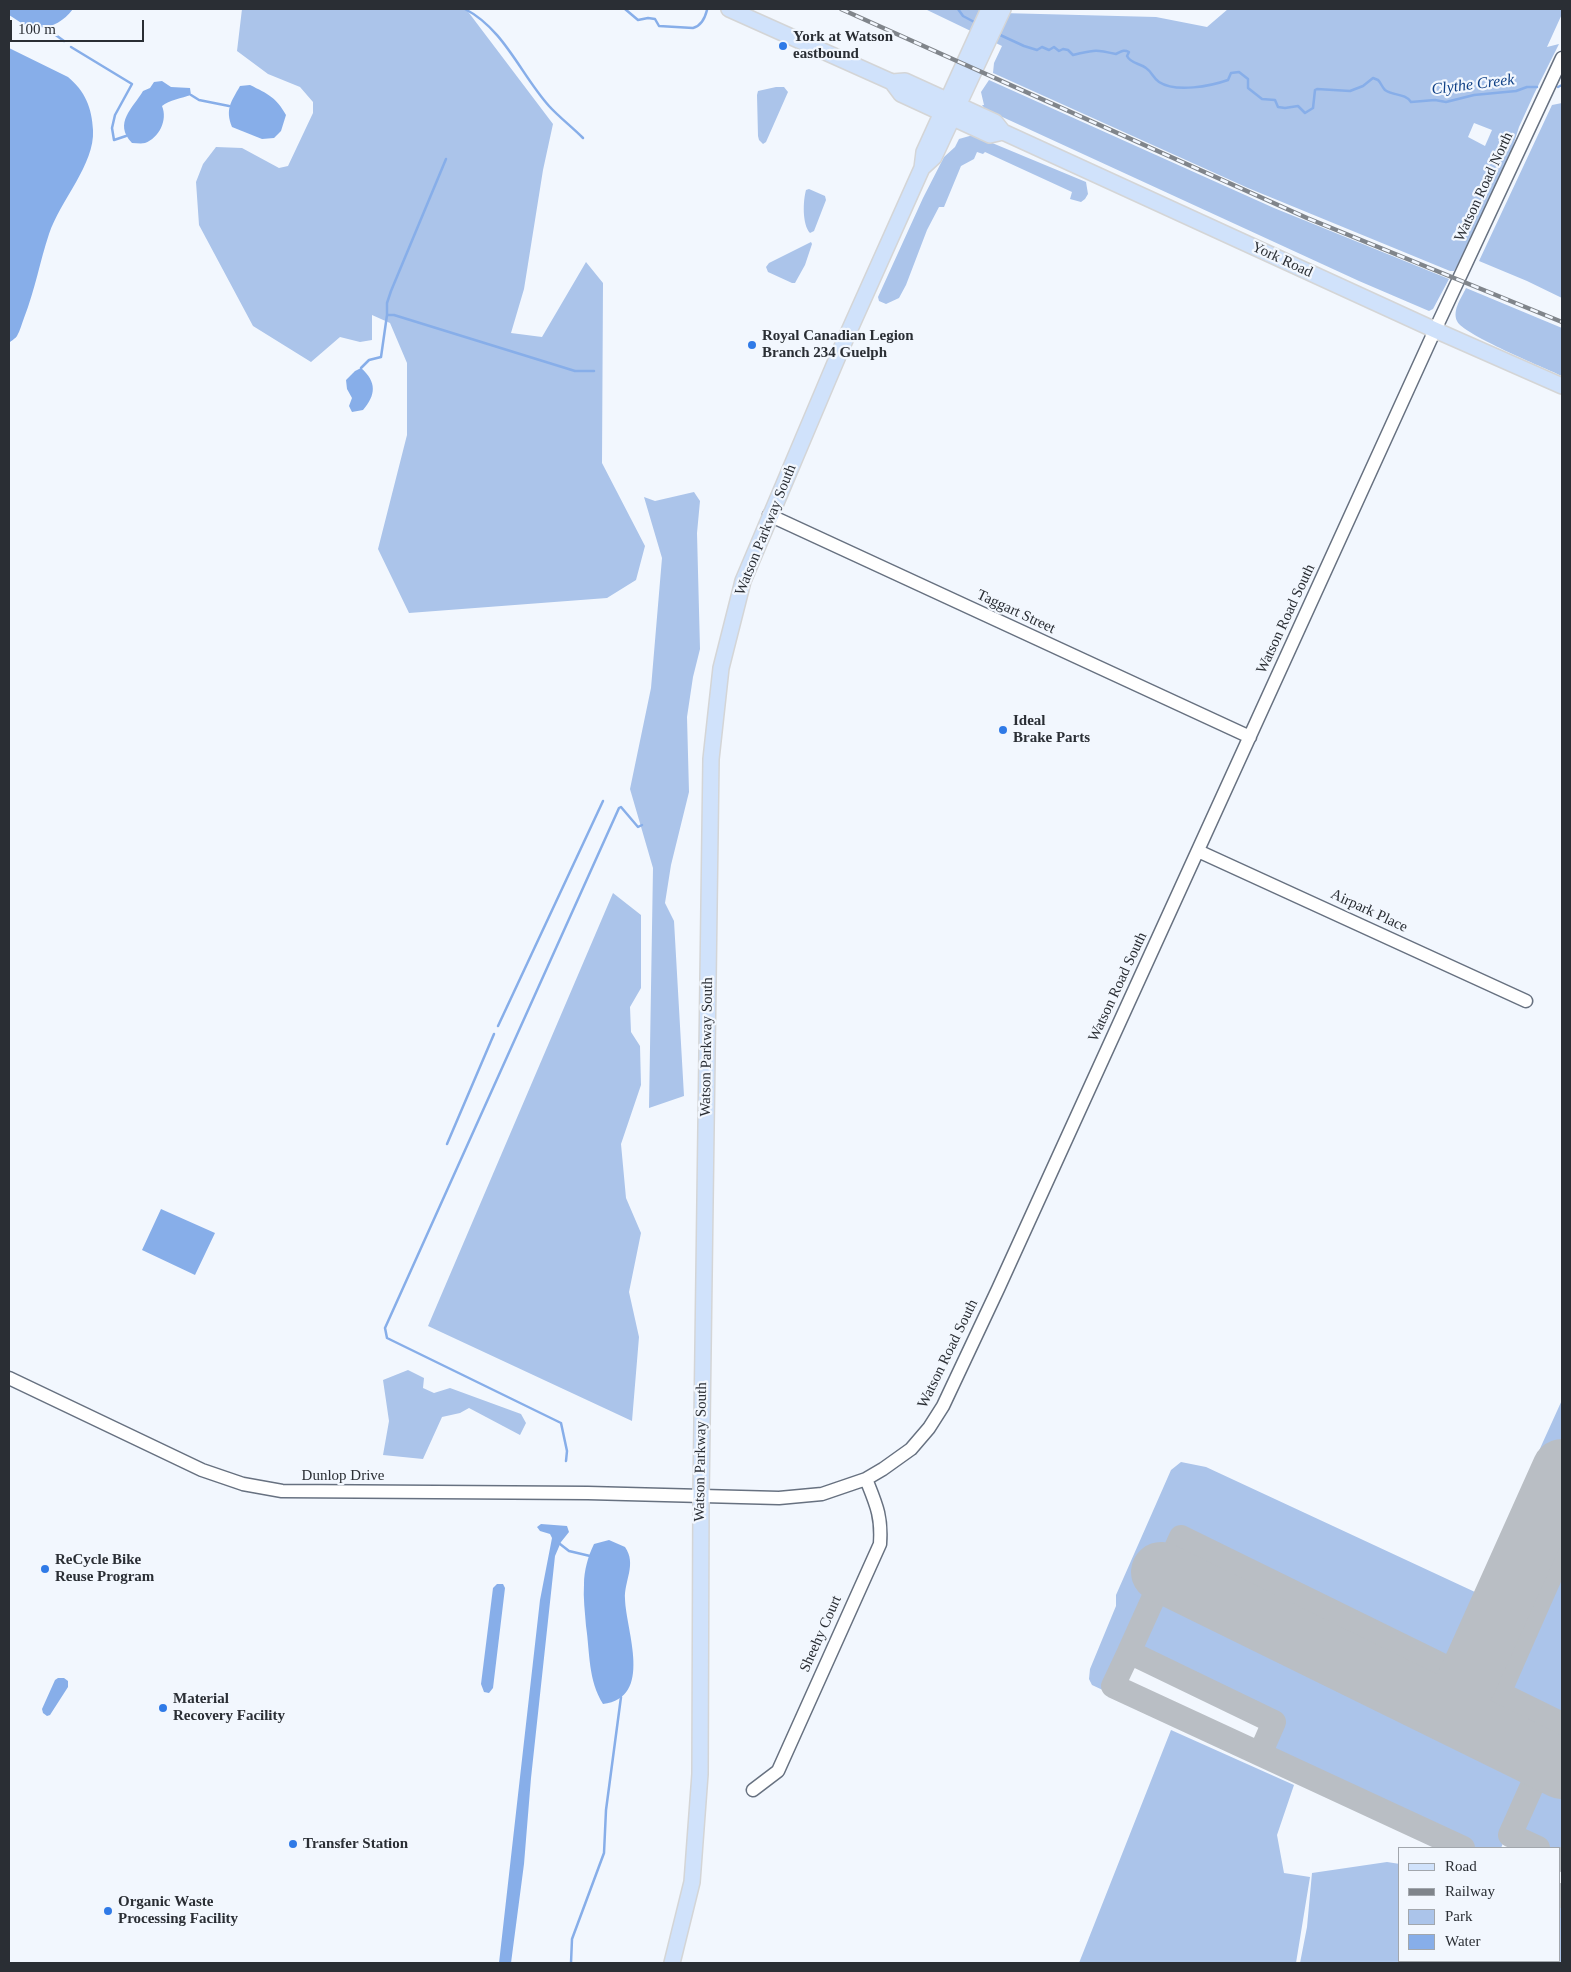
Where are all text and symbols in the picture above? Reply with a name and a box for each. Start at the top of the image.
scale bar [12,10,146,42]
text: 100 m [18,21,56,37]
place label: York at Watson eastbound [793,28,893,63]
marker: York at Watson eastbound [777,40,789,52]
water label: Clythe Creek [1430,70,1516,100]
street label: Watson Road North [1451,129,1517,245]
street label: York Road [1249,238,1315,282]
place label: Royal Canadian Legion Branch 234 Guelph [762,327,914,362]
marker: Royal Canadian Legion Branch 234 Guelph [746,339,758,351]
street label: Watson Parkway South [732,462,800,598]
street label: Watson Road South [1253,561,1319,677]
street label: Taggart Street [974,586,1058,638]
place label: Ideal Brake Parts [1013,712,1090,747]
marker: Ideal Brake Parts [997,724,1009,736]
street label: Airpark Place [1328,885,1410,937]
street label: Watson Road South [1085,929,1151,1045]
street label: Watson Parkway South [697,977,717,1117]
street label: Watson Road South [914,1297,982,1411]
street label: Watson Parkway South [691,1382,711,1522]
street label: Dunlop Drive [302,1467,384,1485]
place label: ReCycle Bike Reuse Program [55,1551,154,1586]
marker: ReCycle Bike Reuse Program [39,1563,51,1575]
street label: Sheehy Court [796,1593,846,1675]
place label: Material Recovery Facility [173,1690,285,1725]
marker: Material Recovery Facility [157,1702,169,1714]
place label: Transfer Station [303,1835,408,1853]
marker: Transfer Station [287,1838,299,1850]
legend [1398,1847,1561,1962]
text: Road [1445,1858,1477,1874]
text: Railway [1445,1883,1495,1899]
place label: Organic Waste Processing Facility [118,1893,238,1928]
marker: Organic Waste Processing Facility [102,1905,114,1917]
text: Park [1445,1908,1473,1924]
text: Water [1445,1933,1480,1949]

